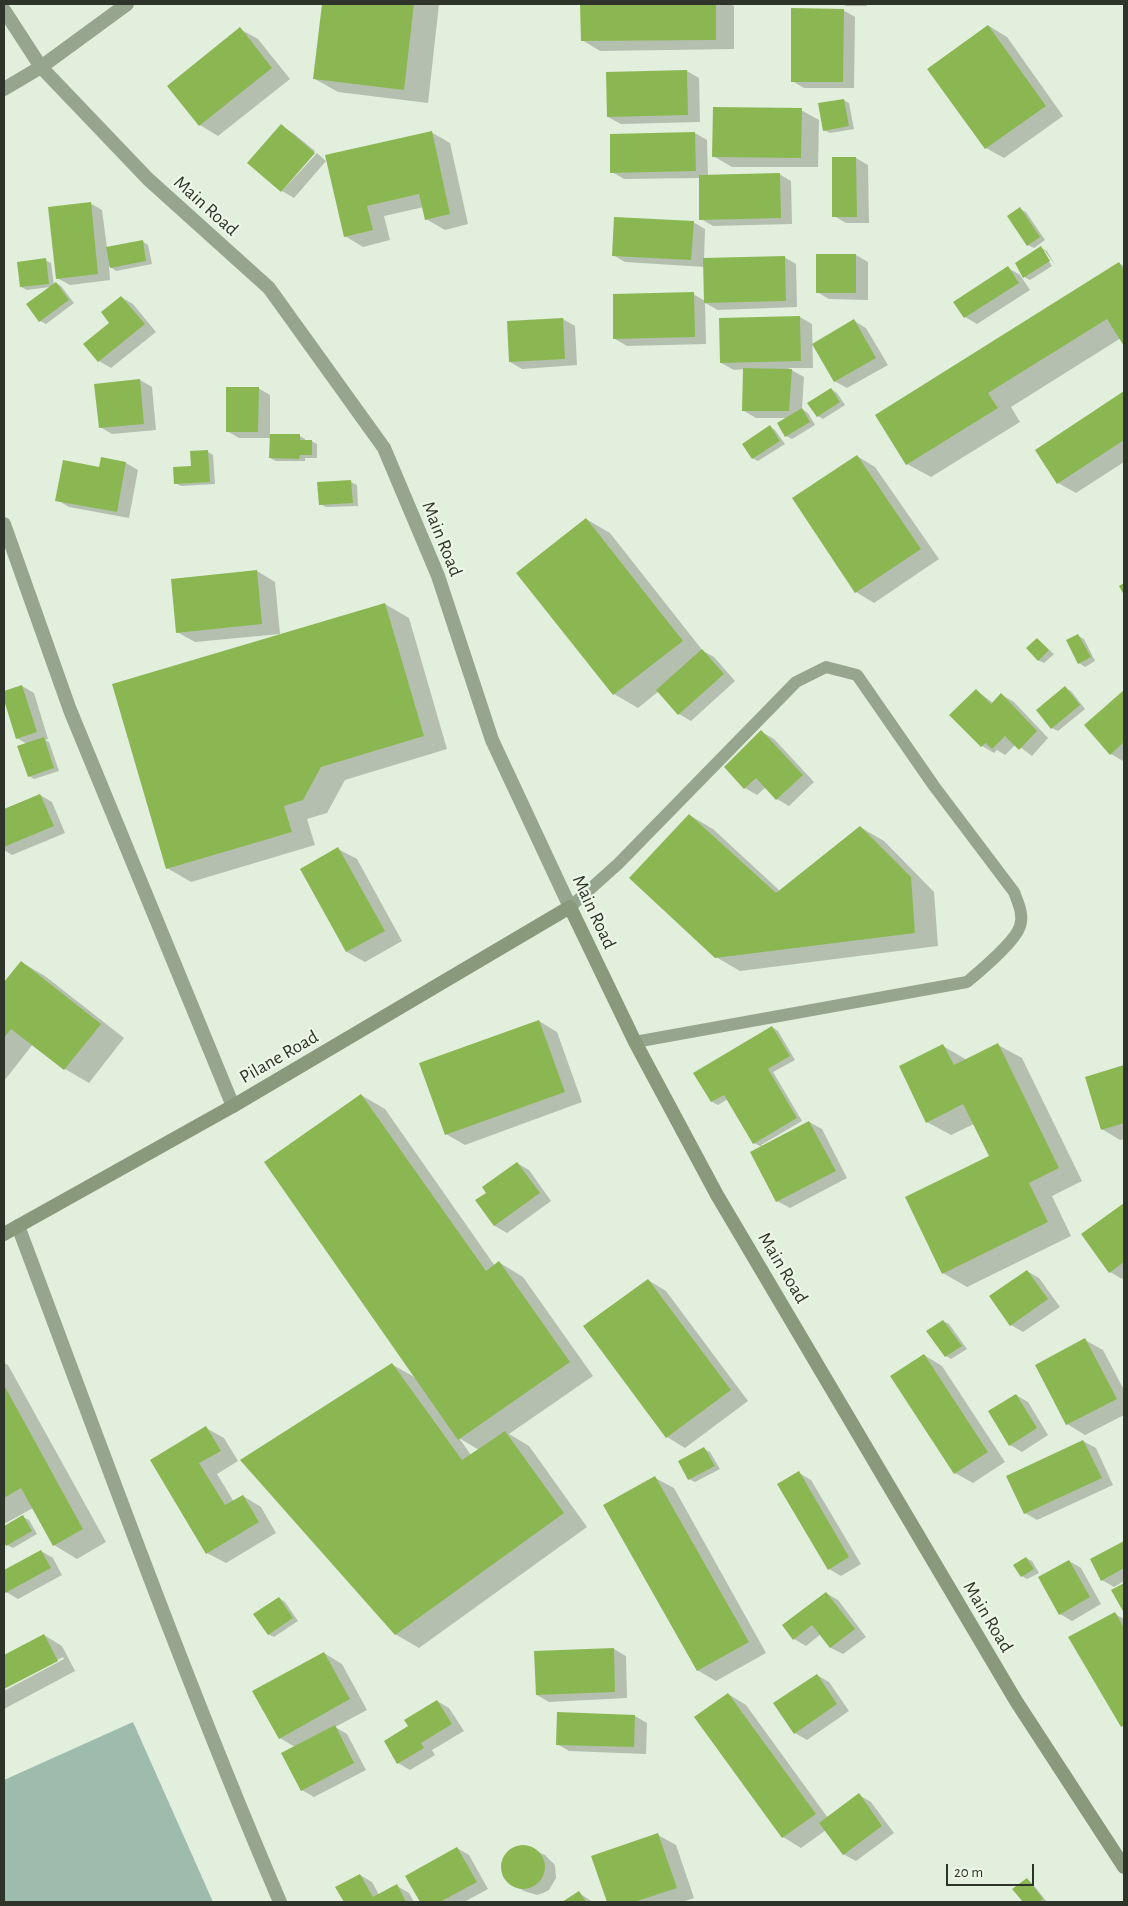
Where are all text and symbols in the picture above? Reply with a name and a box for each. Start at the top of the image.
street label: Main Road [169,171,243,241]
street label: Main Road [417,498,467,580]
street label: Main Road [567,871,621,953]
street label: Pilane Road [236,1025,322,1089]
street label: Main Road [753,1228,813,1308]
street label: Main Road [958,1577,1018,1657]
scale bar [948,1854,1036,1886]
text: 20 m [954,1865,983,1880]

